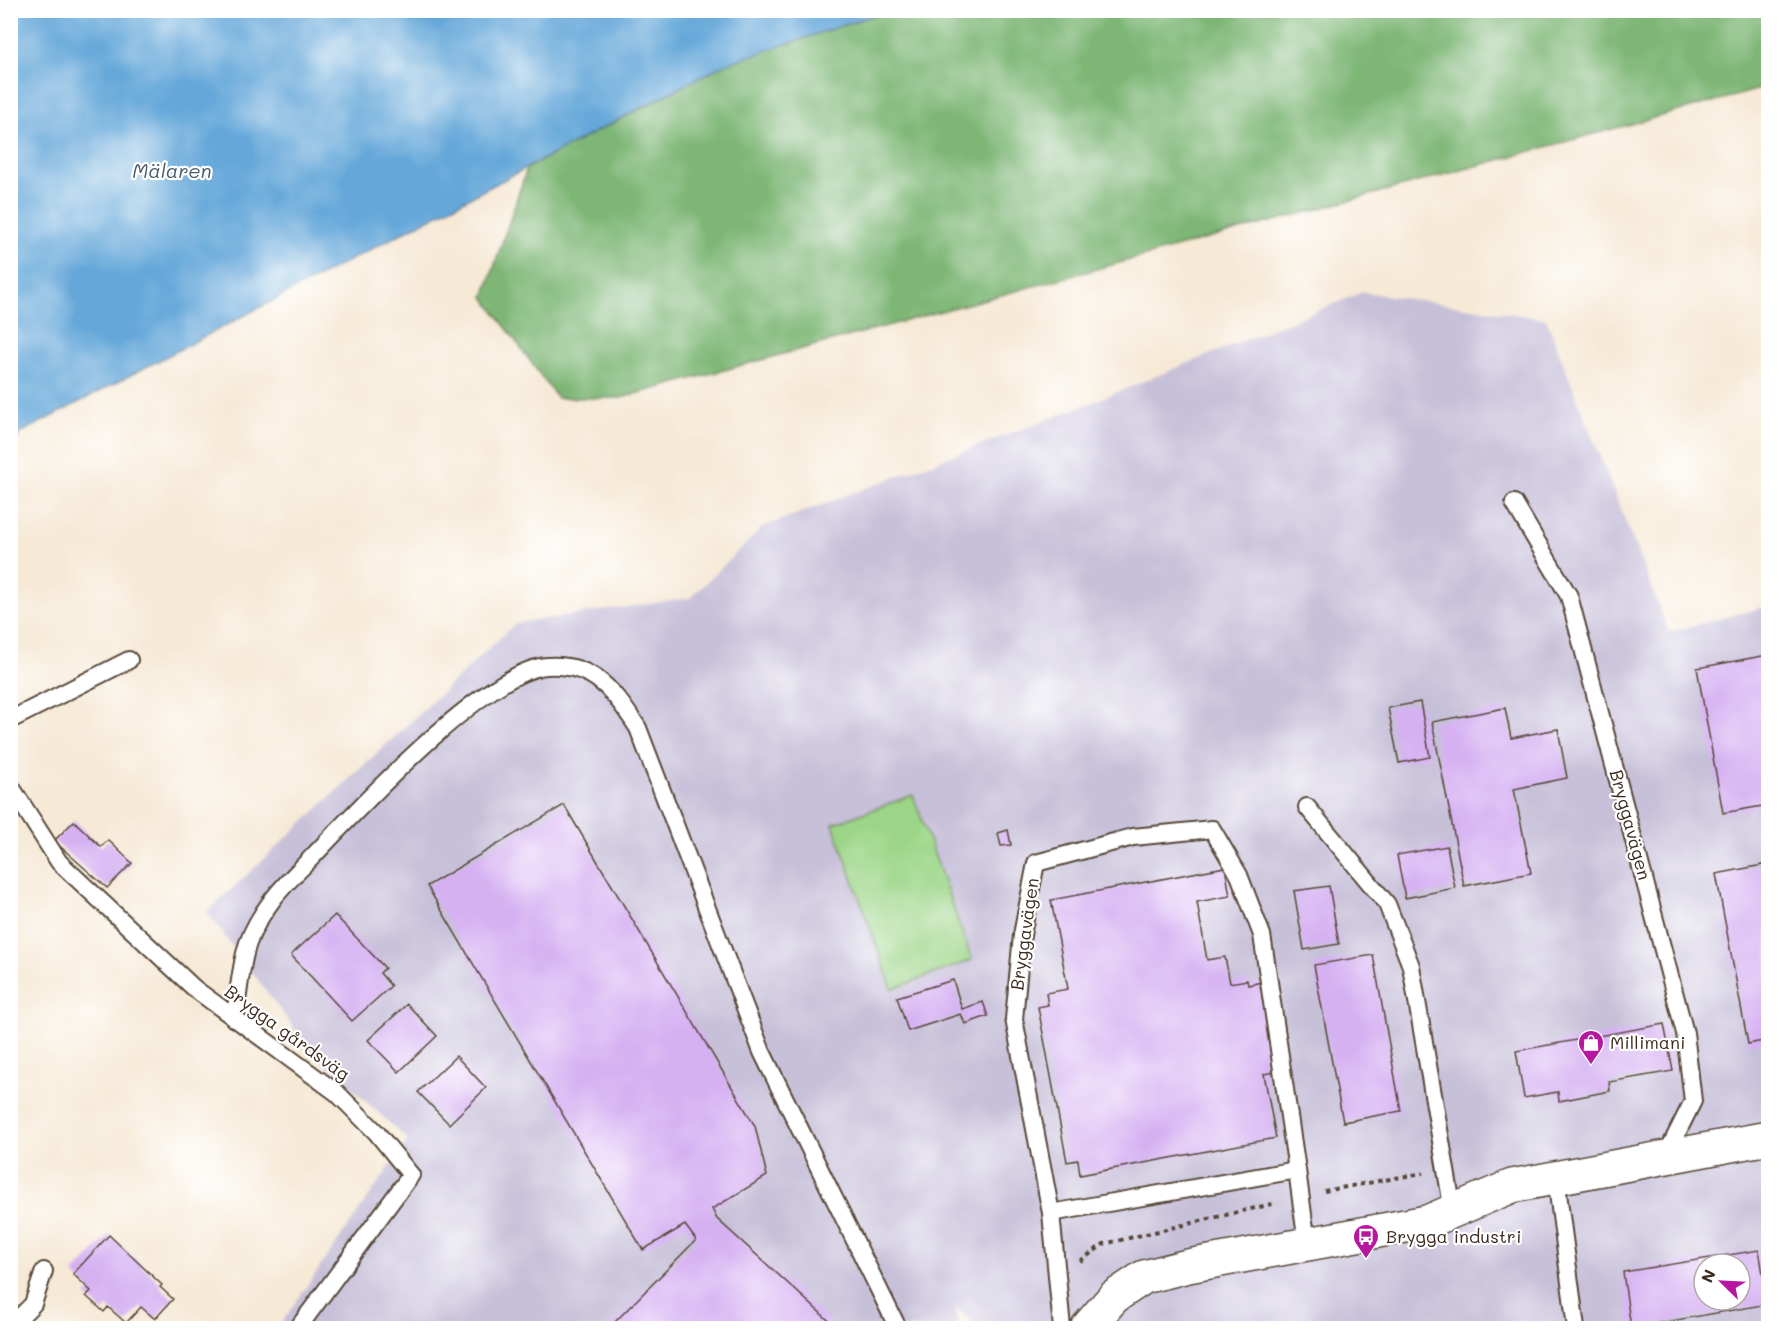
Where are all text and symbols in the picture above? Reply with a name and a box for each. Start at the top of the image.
water label: Mälaren [132,157,212,183]
street label: Bryggavägen [1605,767,1657,883]
street label: Bryggavägen [1004,876,1044,992]
street label: Brygga gårdsväg [220,979,355,1086]
shop icon: Millimani [1576,1028,1606,1066]
place label: Millimani [1610,1030,1685,1054]
bus stop icon: Brygga industri [1351,1222,1381,1260]
place label: Brygga industri [1386,1224,1521,1248]
north arrow [1692,1252,1752,1312]
text: N [1696,1266,1720,1286]

